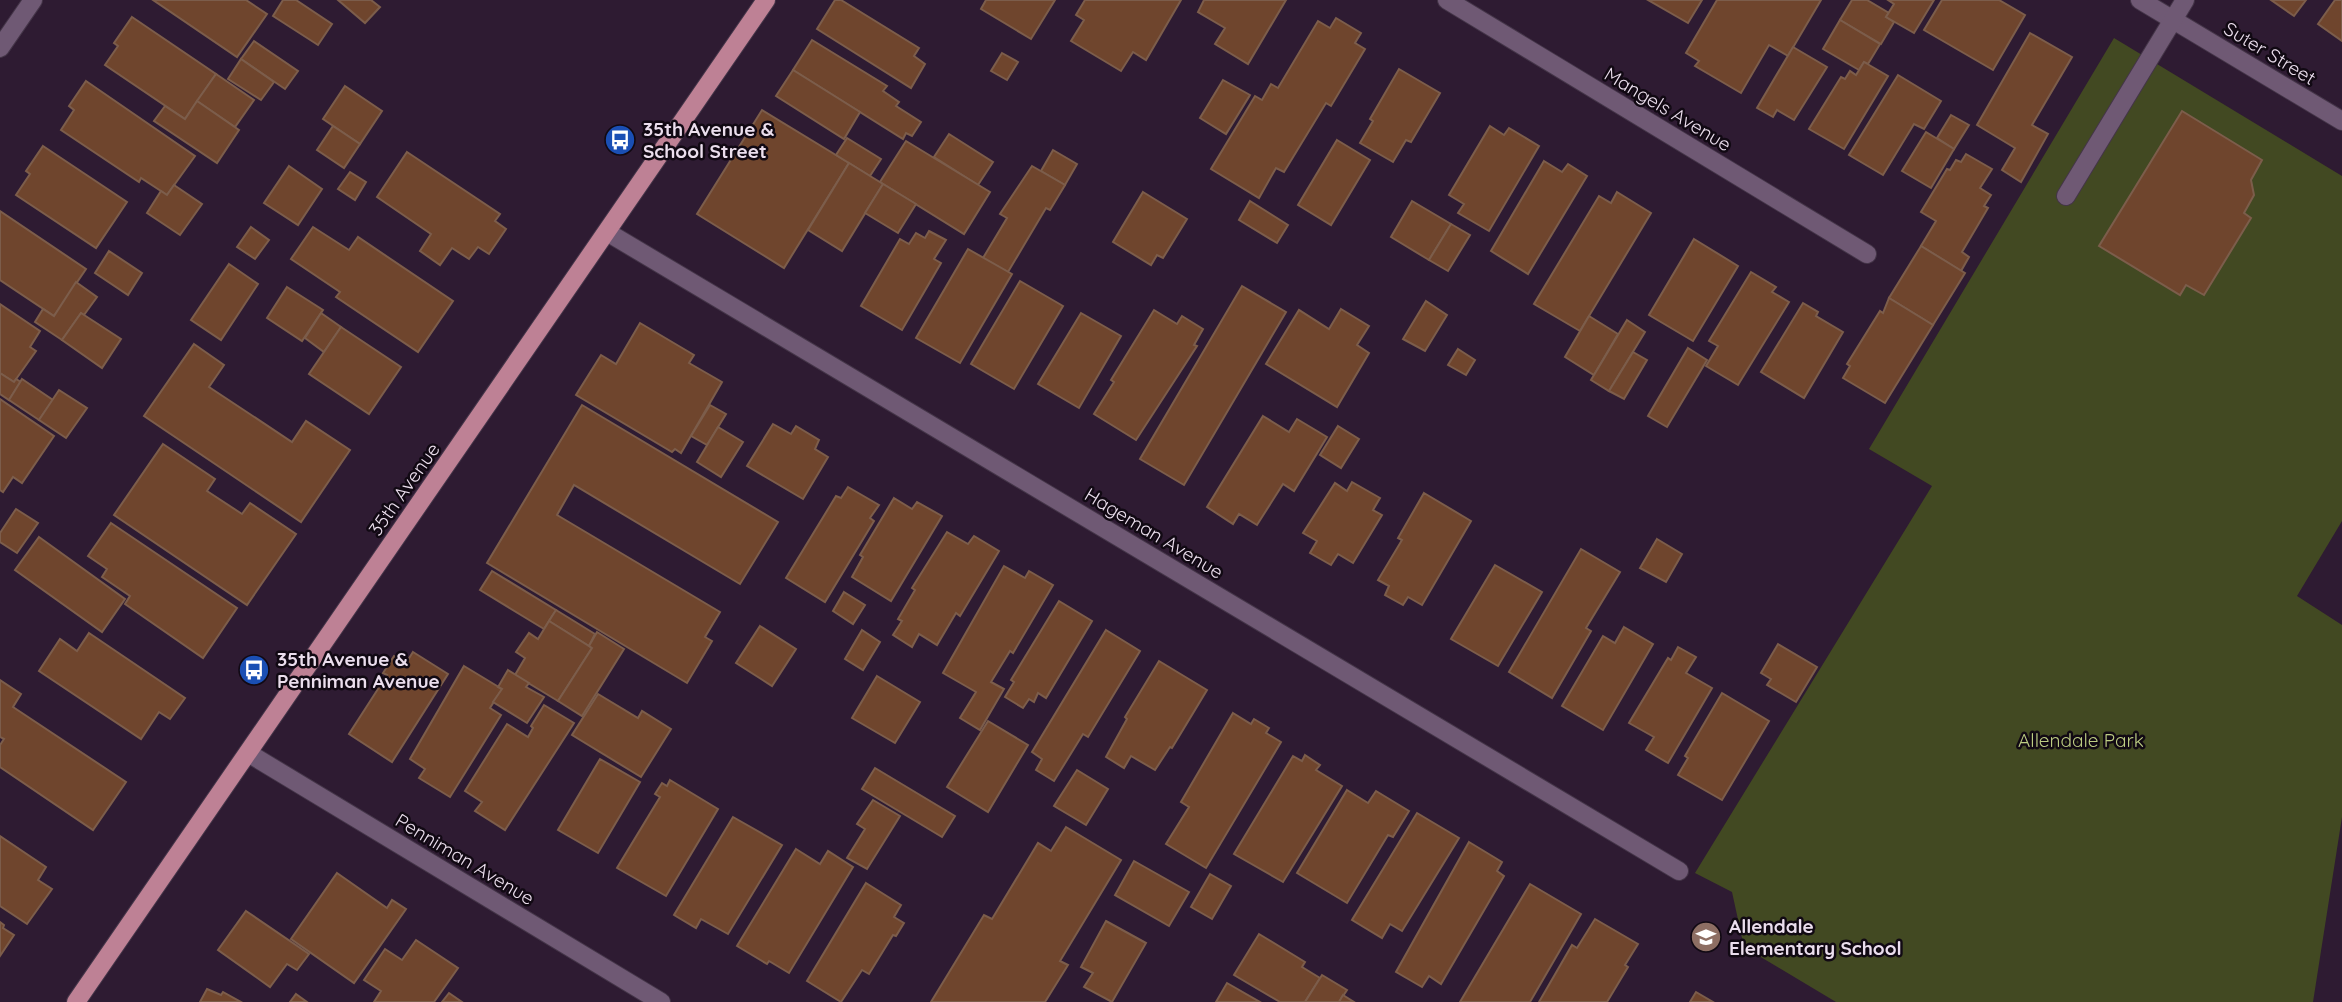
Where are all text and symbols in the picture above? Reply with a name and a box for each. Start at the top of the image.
street label: Suter Street [2220,16,2320,90]
street label: Mangels Avenue [1600,62,1736,156]
place label: 35th Avenue & School Street [643,117,774,163]
bus stop icon: 35th Avenue & School Street [603,123,637,157]
street label: 35th Avenue [363,438,445,540]
street label: Hageman Avenue [1080,482,1228,584]
place label: 35th Avenue & Penniman Avenue [277,647,440,693]
bus stop icon: 35th Avenue & Penniman Avenue [237,653,271,687]
park label: Allendale Park [2018,728,2144,752]
street label: Penniman Avenue [391,808,539,910]
place label: Allendale Elementary School [1729,914,1902,960]
school or university icon: Allendale Elementary School [1689,920,1723,954]

